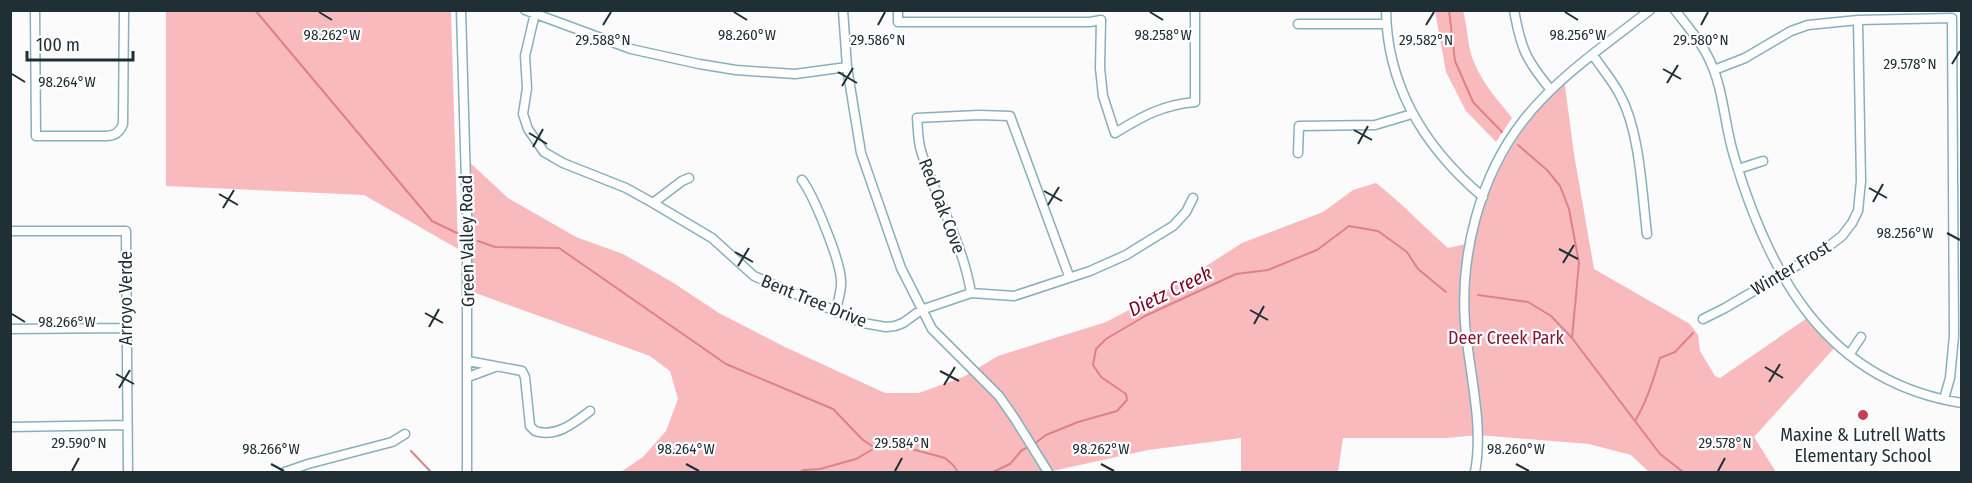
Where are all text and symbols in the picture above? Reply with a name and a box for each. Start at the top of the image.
scale bar [27,24,134,62]
text: 98.262°W [304,26,360,44]
text: 98.260°W [718,26,776,44]
text: 98.258°W [1134,26,1192,44]
text: 98.256°W [1549,26,1607,44]
text: 29.588°N [575,31,631,49]
text: 29.586°N [851,31,905,49]
text: 29.582°N [1399,31,1453,49]
text: 29.580°N [1673,31,1729,49]
text: 100 m [36,34,80,56]
text: 29.578°N [1883,55,1937,73]
text: 98.264°W [38,73,96,91]
street label: Red Oak Cove [914,155,970,257]
street label: Green Valley Road [455,175,479,307]
text: 98.256°W [1876,224,1934,242]
street label: Winter Frost [1747,236,1835,300]
street label: Arroyo Verde [115,251,137,345]
water label: Dietz Creek [1124,260,1216,322]
street label: Bent Tree Drive [758,270,870,332]
text: 98.266°W [38,313,96,331]
park label: Deer Creek Park [1448,327,1564,349]
marker: Maxine & Lutrell Watts Elementary School [1856,408,1870,422]
place label: Maxine & Lutrell Watts Elementary School [1780,424,1946,467]
text: 29.590°N [51,434,107,452]
text: 29.584°N [875,434,929,452]
text: 29.578°N [1698,434,1752,452]
text: 98.266°W [242,440,300,458]
text: 98.264°W [657,440,715,458]
text: 98.262°W [1073,440,1129,458]
text: 98.260°W [1487,440,1545,458]

